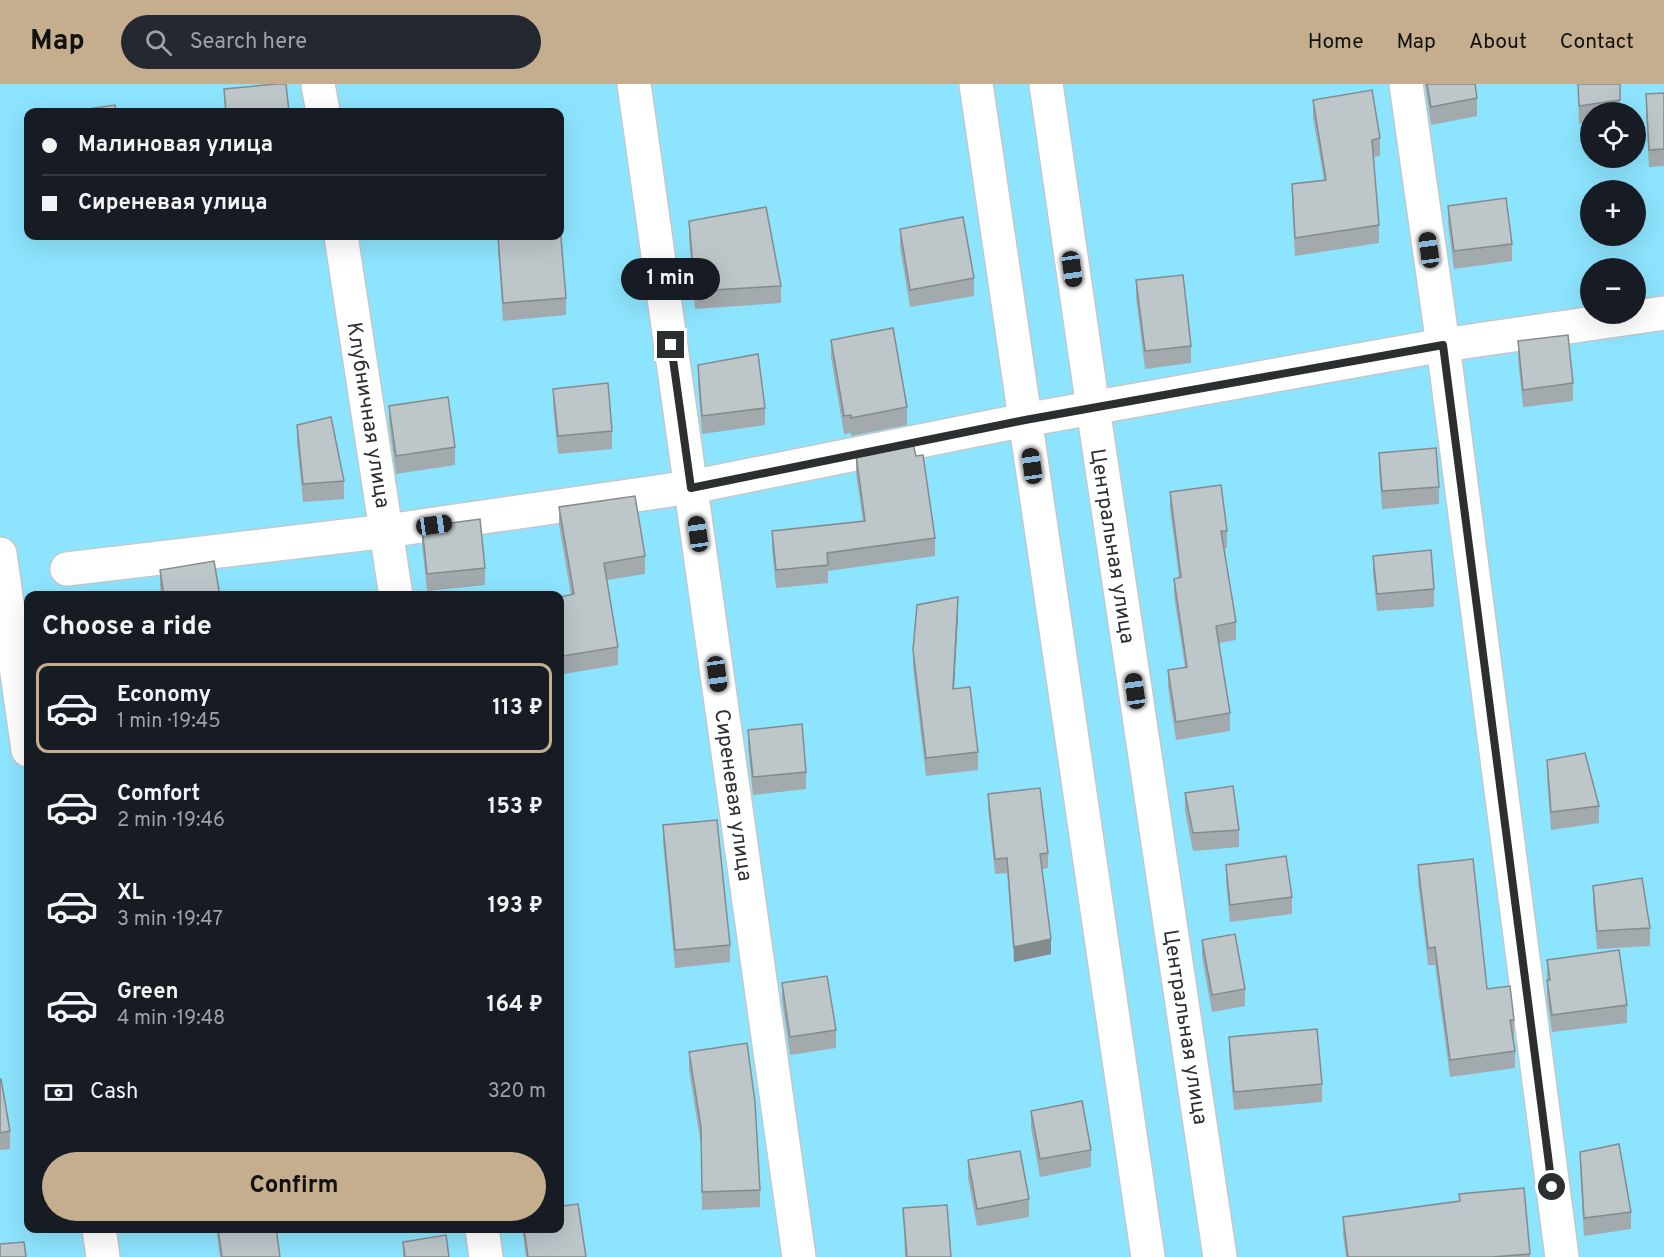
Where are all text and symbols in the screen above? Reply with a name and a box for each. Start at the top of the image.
search box [121,15,541,69]
text: Map [30,24,85,60]
icon: search [142,26,175,59]
text: Search here [190,29,307,56]
text: Home [1308,29,1364,56]
text: Map [1397,29,1436,56]
text: About [1469,29,1527,56]
text: Contact [1560,29,1634,56]
map controls [1580,102,1646,324]
button: locate [1580,102,1646,168]
text: Малиновая улица [78,132,273,159]
button: + [1580,180,1646,246]
text: Сиреневая улица [78,190,267,217]
car [1418,231,1440,269]
car [1061,250,1083,288]
callout: 1 min [622,258,720,300]
button: − [1580,258,1646,324]
text: 1 min [646,266,695,292]
street label: Клубничная улица [339,320,396,510]
route end [657,331,684,358]
car [1021,447,1043,485]
street label: Центральная улица [1083,447,1140,646]
car [415,514,453,536]
car [687,515,709,553]
text: Choose a ride [42,610,212,644]
car [706,655,728,693]
car [1124,672,1146,710]
icon: car [45,681,99,735]
text: Economy [117,682,211,709]
text: 113 ₽ [492,695,543,722]
street label: Сиреневая улица [707,707,758,883]
text: 1 min · 19:45 [117,709,221,735]
icon: car [45,780,99,834]
text: Comfort [117,781,200,808]
text: 153 ₽ [488,794,543,821]
text: 2 min · 19:46 [117,808,225,834]
icon: car [45,879,99,933]
text: XL [117,880,144,907]
text: 193 ₽ [488,893,543,920]
text: 3 min · 19:47 [117,907,223,933]
street label: Центральная улица [1156,928,1213,1127]
icon: car [45,978,99,1032]
text: Green [117,979,179,1006]
text: 164 ₽ [487,992,543,1019]
text: 4 min · 19:48 [117,1006,225,1032]
icon: cash [42,1076,75,1109]
text: Cash [90,1079,139,1106]
text: 320 m [488,1079,546,1105]
button: Confirm [42,1152,546,1221]
route start [1538,1173,1565,1200]

